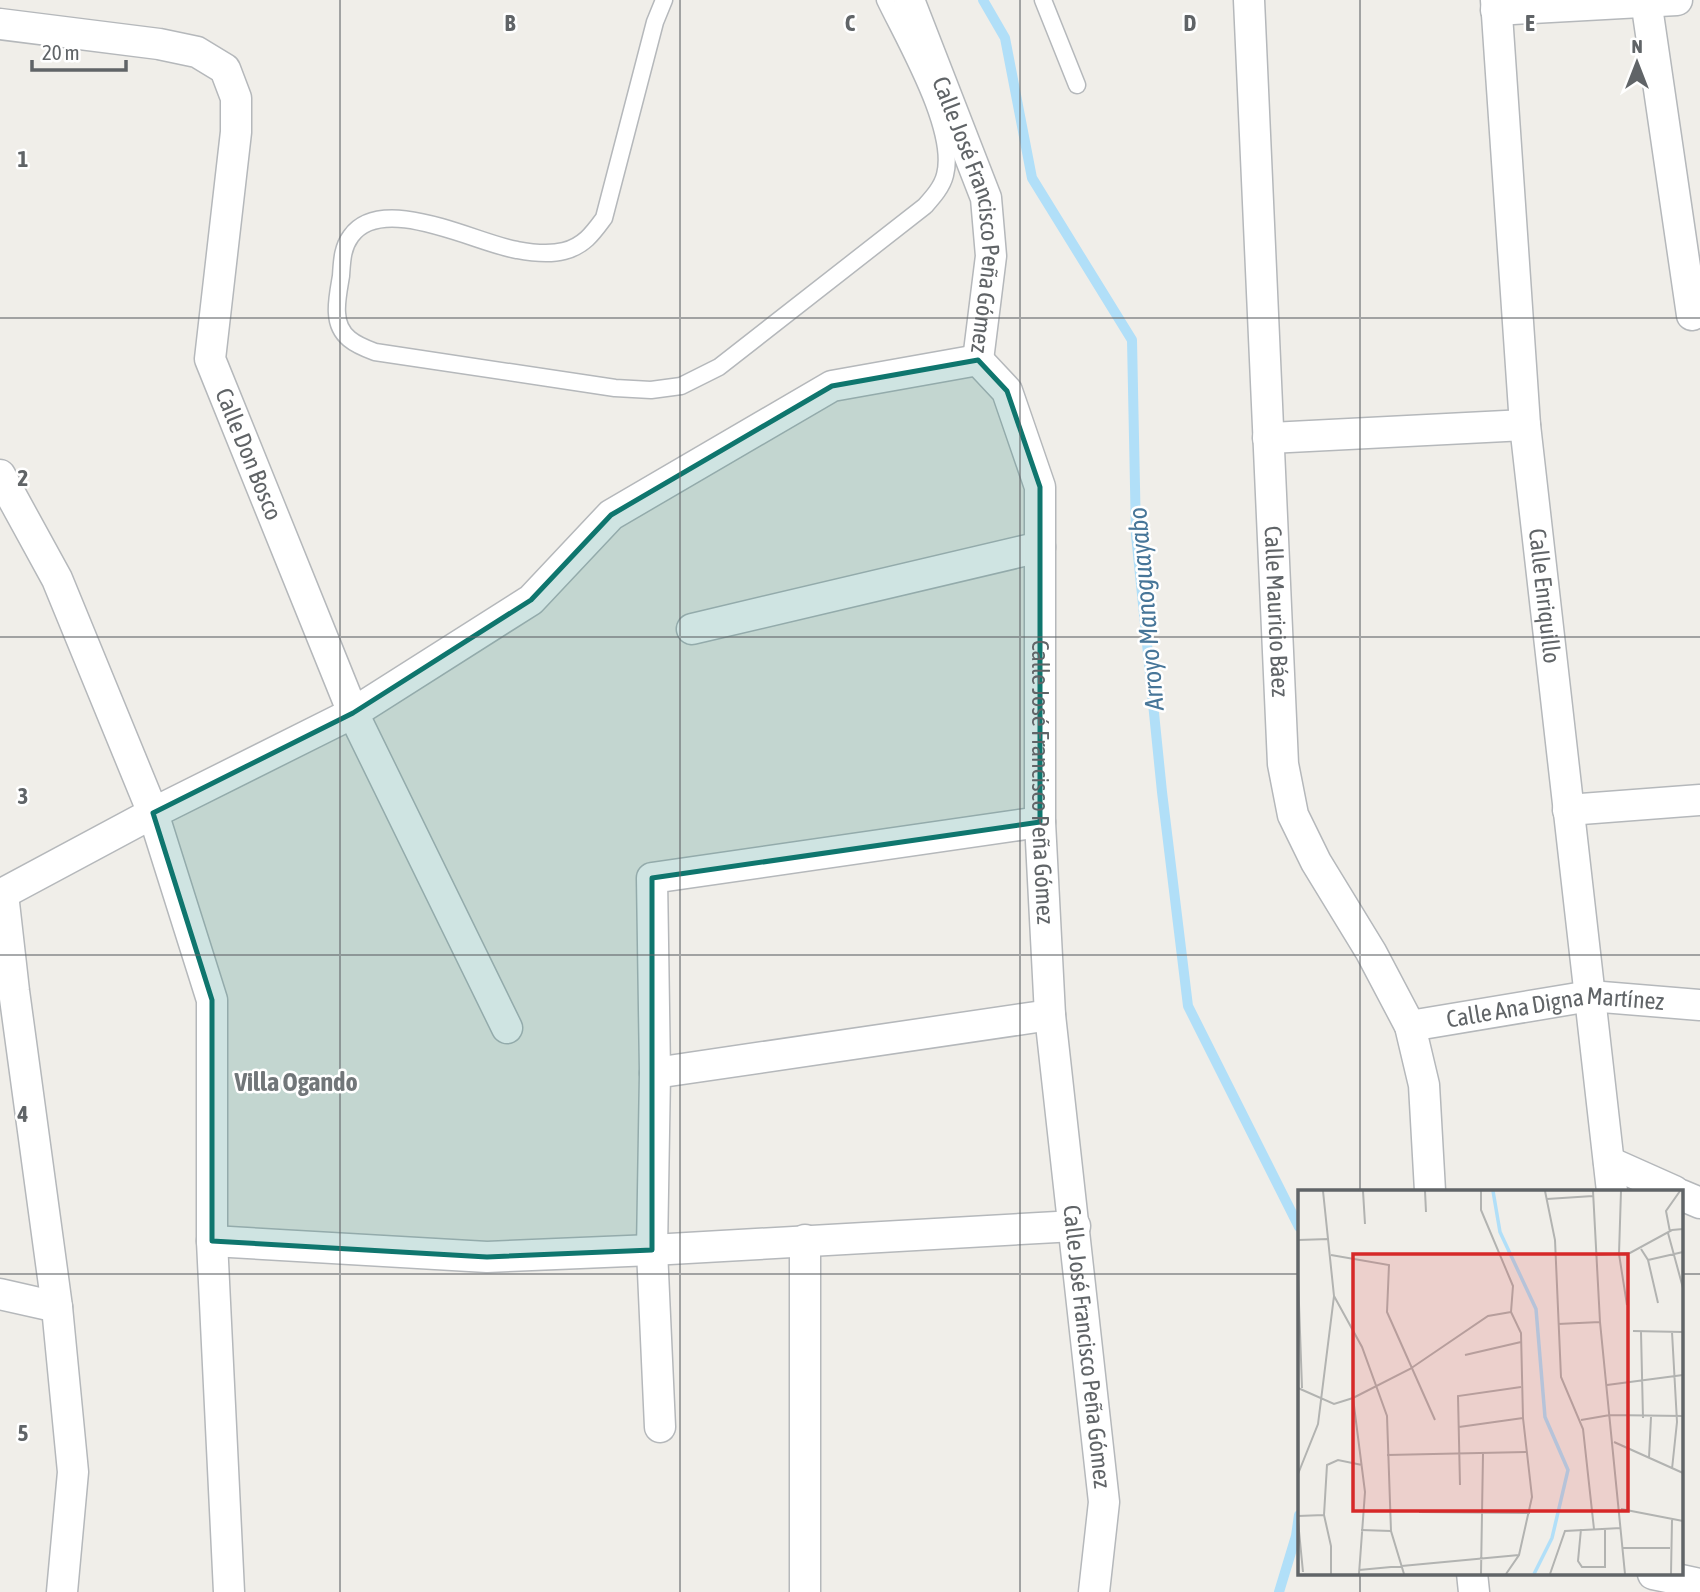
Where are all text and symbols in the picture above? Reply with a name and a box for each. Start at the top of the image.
text: B [505,10,516,36]
text: C [845,10,856,36]
text: D [1184,10,1197,36]
text: E [1525,10,1535,36]
scale bar [32,28,126,72]
north arrow [1602,28,1672,98]
text: N [1631,35,1643,57]
text: 20 m [42,40,80,64]
street label: Calle José Francisco Peña Gómez [927,73,1005,355]
text: 1 [18,146,29,172]
street label: Calle Don Bosco [210,384,288,524]
text: 2 [18,465,28,491]
water label: Arroyo Manoguayabo [1122,506,1170,713]
street label: Calle Mauricio Báez [1259,525,1294,698]
street label: Calle Enriquillo [1524,527,1566,665]
street label: Calle José Francisco Peña Gómez [1027,640,1059,925]
text: 3 [18,783,28,809]
street label: Calle Ana Digna Martínez [1444,982,1666,1033]
district label: Villa Ogando [233,1067,358,1097]
text: 4 [17,1101,29,1127]
inset map [1298,1190,1682,1574]
street label: Calle José Francisco Peña Gómez [1058,1204,1116,1490]
text: 5 [18,1420,29,1446]

